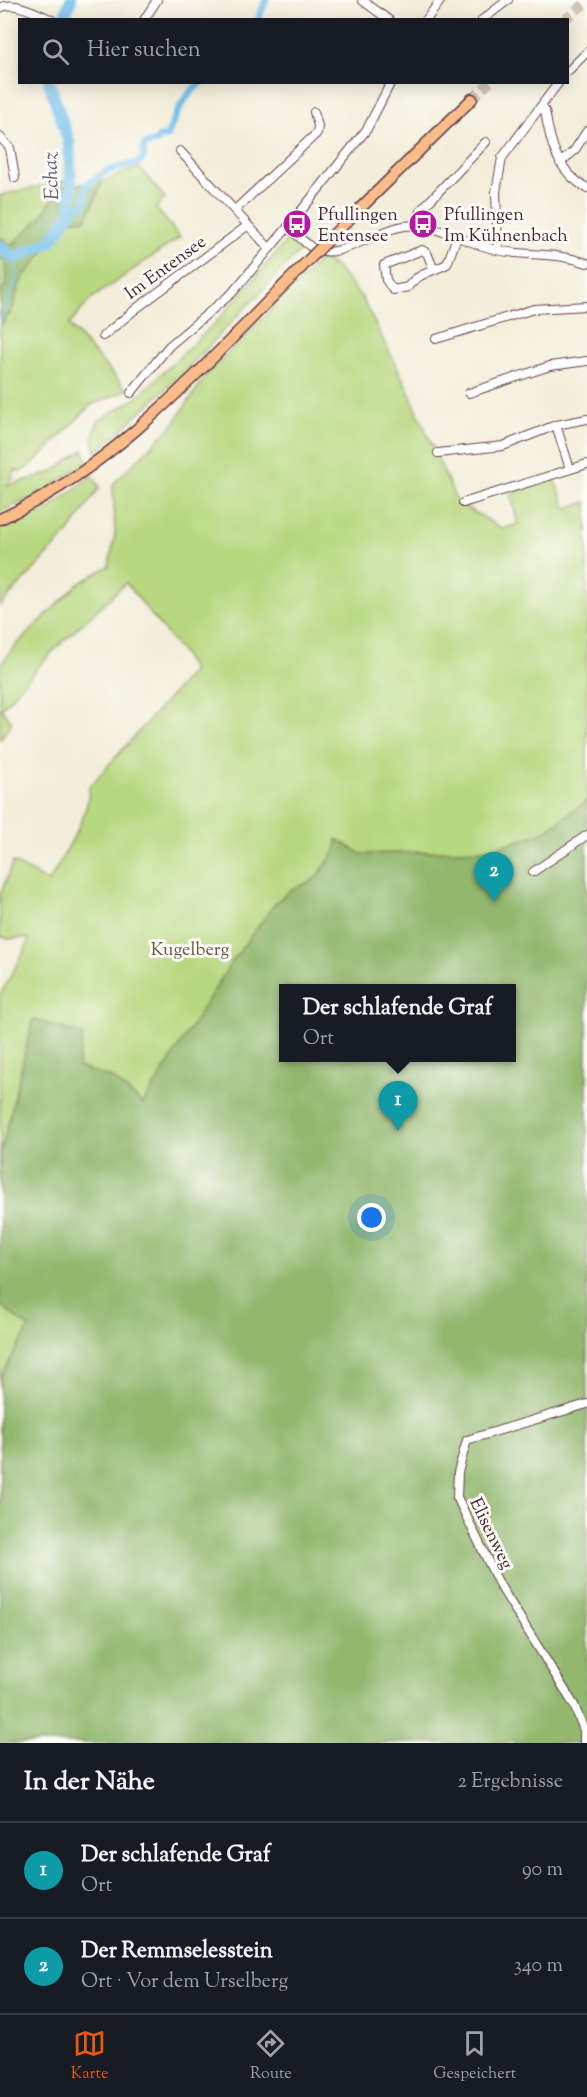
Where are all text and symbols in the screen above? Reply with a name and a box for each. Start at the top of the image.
search box [18,18,569,84]
icon: search [39,35,72,68]
text: Hier suchen [87,35,201,67]
water label: Echaz [37,151,68,201]
place label: Pfullingen Entensee [318,203,398,250]
place label: Pfullingen Im Kühnenbach [444,203,568,250]
bus stop icon: Pfullingen Entensee [281,208,313,240]
bus stop icon: Pfullingen Im Kühnenbach [407,208,439,240]
street label: Im Entensee [120,230,212,307]
pin: 2 [474,852,514,902]
park label: Kugelberg [151,938,230,964]
popup [279,984,516,1062]
text: Der schlafende Graf [303,993,492,1025]
text: Ort [303,1025,334,1054]
pin: 1 [378,1082,418,1131]
your location [357,1203,386,1232]
street label: Elisenweg [462,1494,519,1574]
text: In der Nähe [24,1764,155,1801]
text: 2 Ergebnisse [458,1768,563,1797]
text: Der schlafende Graf [81,1840,271,1872]
text: 1 [40,1856,47,1885]
text: 90 m [522,1856,563,1885]
text: Ort [81,1872,112,1901]
text: Der Remmselesstein [81,1936,273,1968]
text: 2 [39,1952,48,1981]
text: 340 m [514,1952,563,1981]
text: Ort · Vor dem Urselberg [81,1968,288,1997]
tab: Karte [71,2027,108,2086]
tab: Route [250,2027,292,2086]
tab: Gespeichert [433,2027,516,2086]

